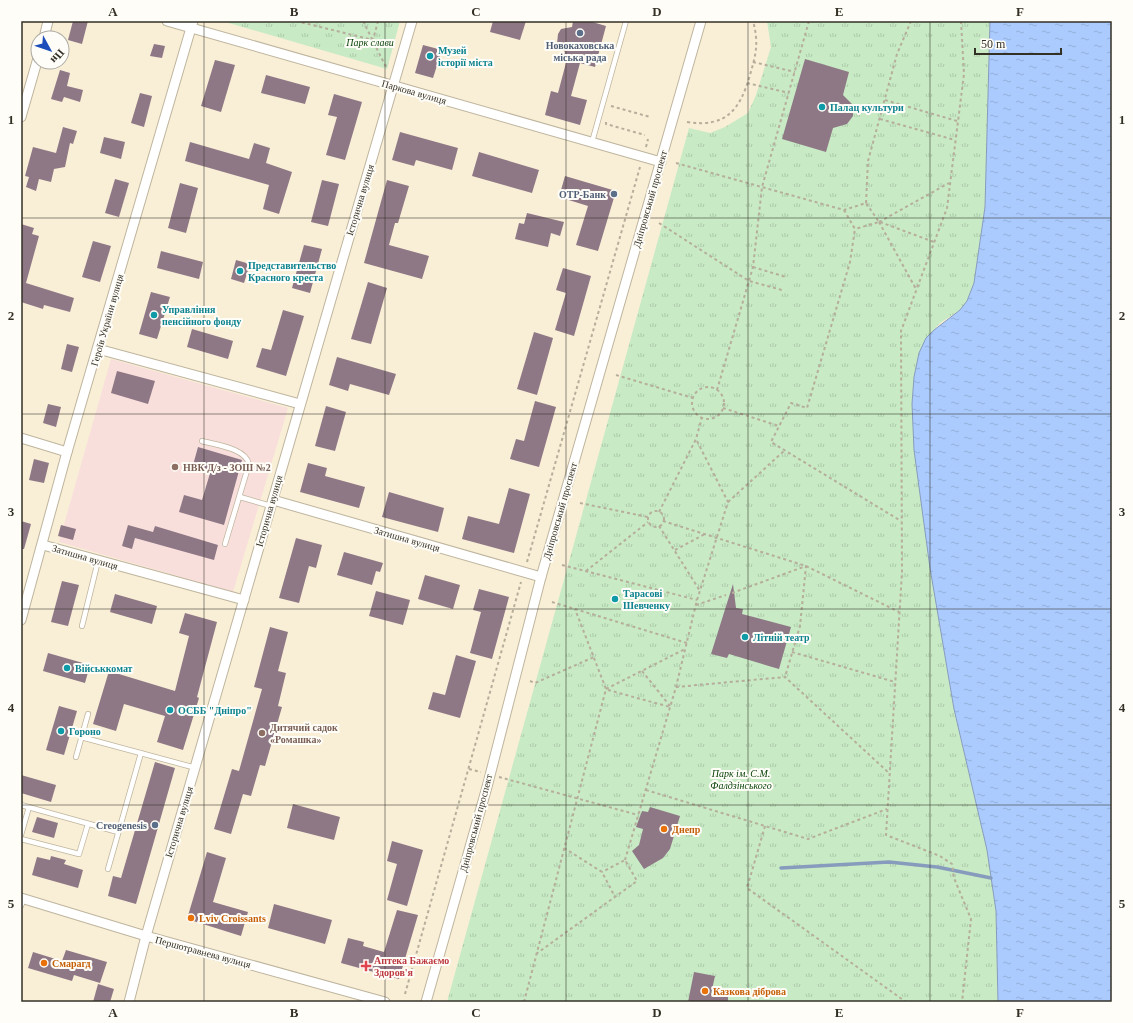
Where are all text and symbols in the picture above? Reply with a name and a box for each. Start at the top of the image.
text: A [108,4,118,19]
text: B [290,4,299,19]
text: C [471,4,481,19]
text: D [652,4,662,19]
text: E [835,4,843,19]
text: F [1016,4,1024,19]
marker: Новокаховська міська рада [575,28,585,38]
north arrow [30,30,70,70]
scale bar [975,30,1061,56]
park label: Парк слави [345,37,394,48]
text: 50 m [981,37,1006,51]
place label: Новокаховська міська рада [546,40,614,63]
place label: Музей історії міста [438,45,493,68]
text: Пн [48,47,67,66]
marker: Музей історії міста [425,51,435,61]
street label: Паркова вулиця [380,78,448,107]
marker: Палац культури [817,102,827,112]
place label: Палац культури [830,102,904,113]
text: 1 [8,112,14,127]
text: 1 [1119,112,1125,127]
street label: Дніпровський проспект [631,148,669,249]
street label: Історична вулиця [344,163,376,237]
place label: ОТР-Банк [559,189,606,200]
marker: ОТР-Банк [609,189,619,199]
place label: Представительство Красного креста [248,260,336,283]
marker: Представительство Красного креста [235,266,245,276]
street label: Героїв України вулиця [89,272,126,367]
place label: Управління пенсійного фонду [162,304,241,327]
text: 2 [8,308,14,323]
text: 2 [1119,308,1125,323]
marker: Управління пенсійного фонду [149,310,159,320]
street label: Дніпровський проспект [541,460,579,561]
marker: НВК Д/з - ЗОШ №2 [170,462,180,472]
place label: НВК Д/з - ЗОШ №2 [183,462,271,473]
street label: Історична вулиця [254,474,285,548]
text: 3 [8,504,15,519]
text: 3 [1119,504,1126,519]
street label: Затишна вулиця [373,524,442,554]
street label: Затишна вулиця [51,542,120,572]
place label: Тарасові Шевченку [623,588,670,611]
marker: Тарасові Шевченку [610,594,620,604]
marker: Літній театр [740,632,750,642]
place label: Літній театр [753,632,810,643]
marker: Військкомат [62,663,72,673]
place label: Військкомат [75,663,133,674]
text: 4 [8,700,15,715]
text: 4 [1119,700,1126,715]
marker: ОСББ "Днiпро" [165,705,175,715]
place label: ОСББ "Днiпро" [178,705,252,716]
place label: Дитячий садок «Ромашка» [270,722,338,745]
marker: Гороно [56,726,66,736]
place label: Гороно [69,726,101,737]
marker: Дитячий садок «Ромашка» [257,728,267,738]
park label: Парк ім. С.М. Фалдзінського [710,768,772,791]
street label: Дніпровський проспект [458,772,495,873]
street label: Історична вулиця [163,785,195,859]
place label: Creogenesis [96,820,147,831]
marker: Creogenesis [150,820,160,830]
marker: Днепр [659,824,669,834]
place label: Днепр [672,824,701,835]
text: 5 [8,896,15,911]
text: 5 [1119,896,1126,911]
marker: Lviv Croissants [186,913,196,923]
place label: Lviv Croissants [199,913,266,924]
street label: Першотравнева вулиця [154,934,252,970]
place label: Аптека Бажаємо Здоров'я [374,955,449,978]
marker: Смарагд [39,958,49,968]
place label: Смарагд [52,958,91,969]
marker: Аптека Бажаємо Здоров'я [361,961,371,971]
marker: Казкова дiброва [700,986,710,996]
place label: Казкова дiброва [713,986,786,997]
text: A [108,1005,118,1020]
text: B [290,1005,299,1020]
text: C [471,1005,481,1020]
text: D [652,1005,662,1020]
text: E [835,1005,843,1020]
text: F [1016,1005,1024,1020]

